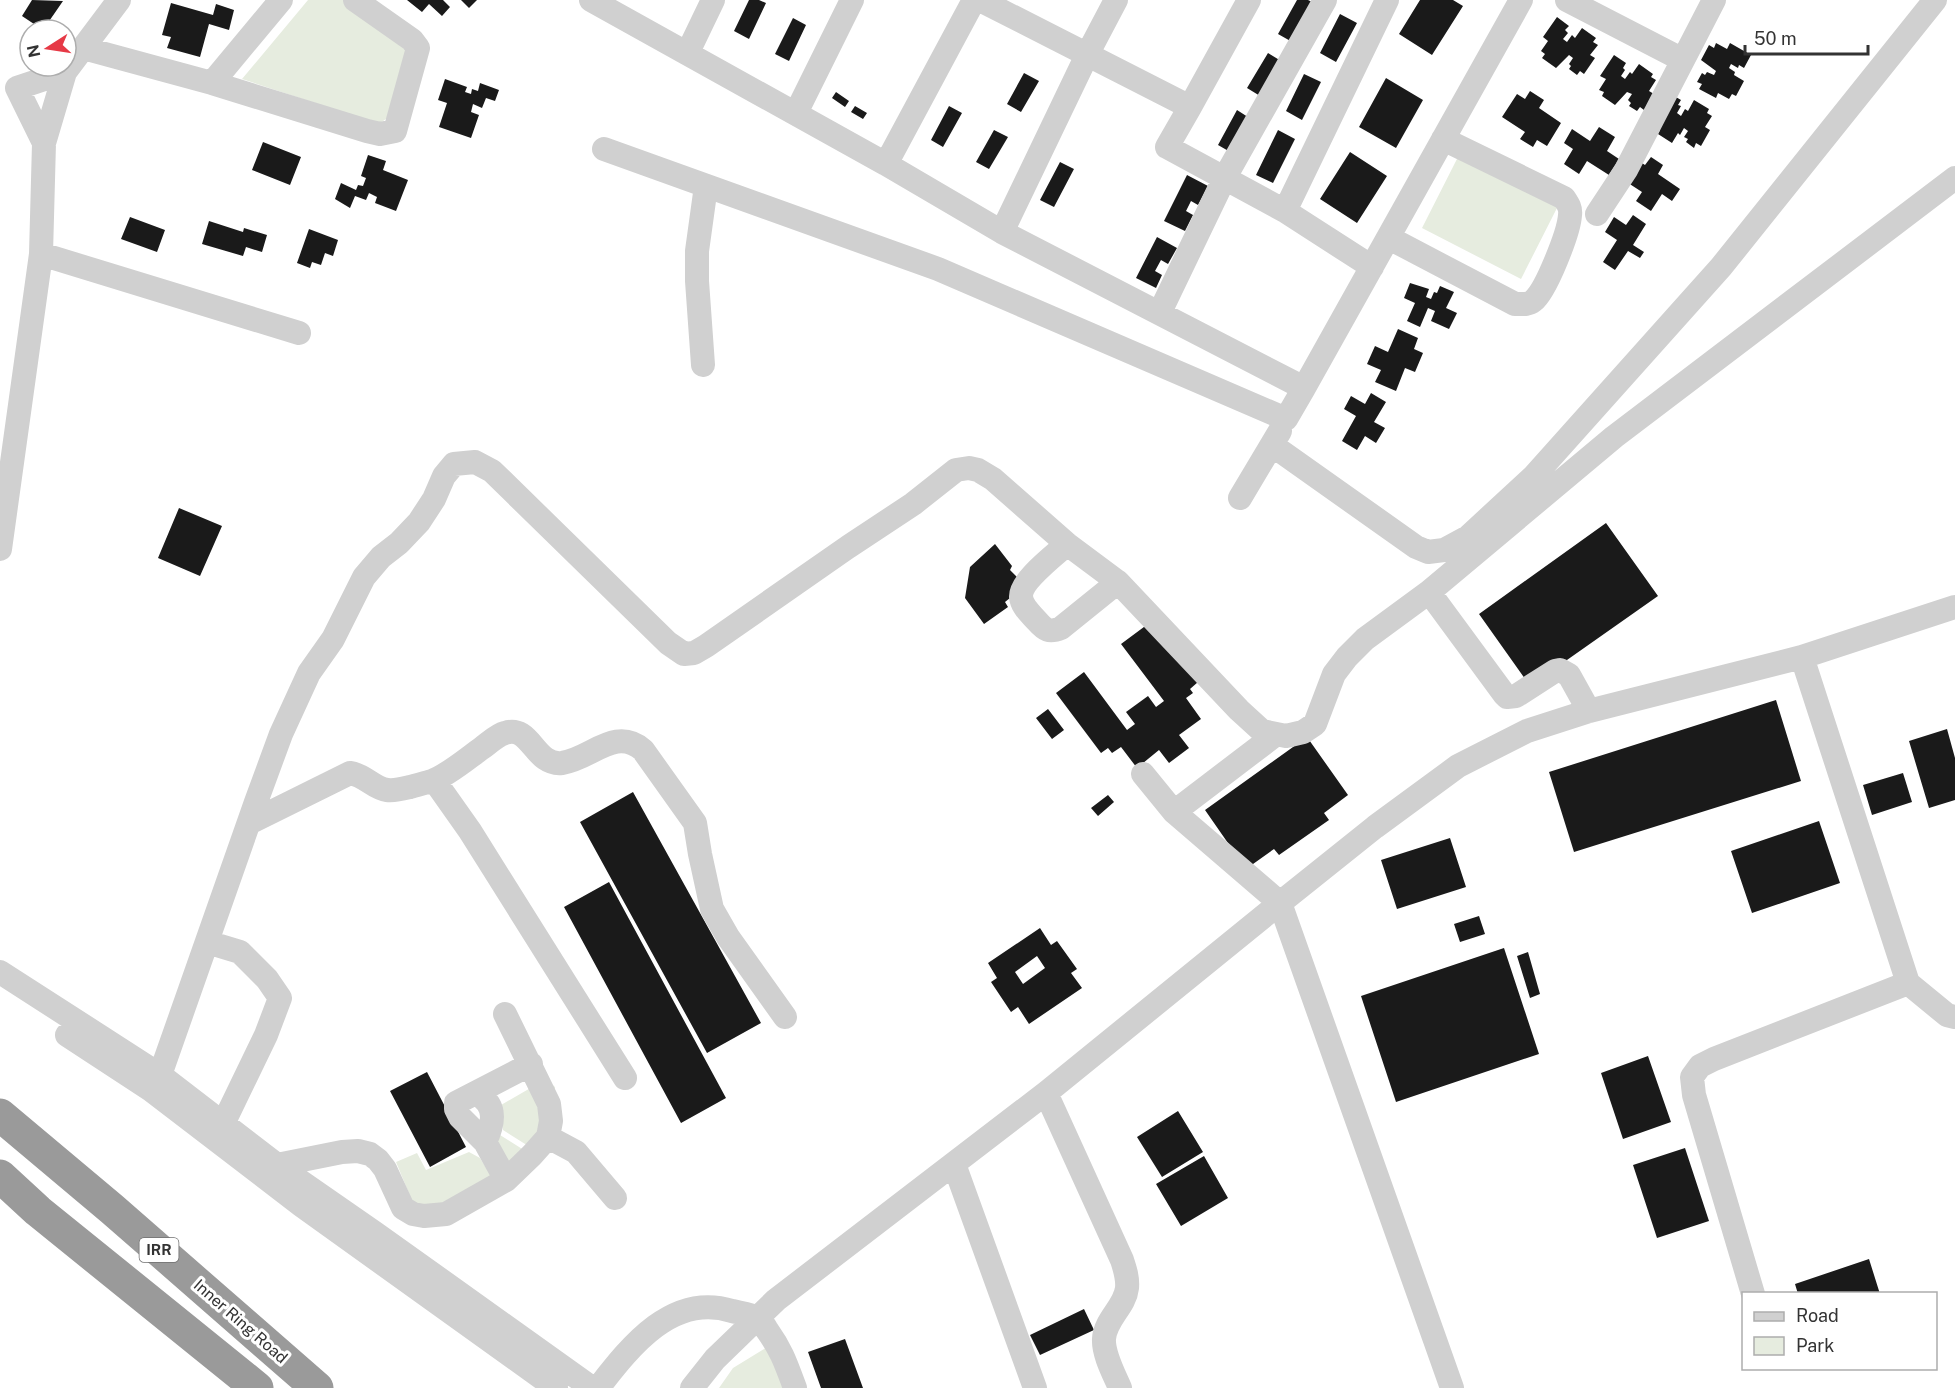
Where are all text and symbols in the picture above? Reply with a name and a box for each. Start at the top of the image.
north arrow [18,18,78,78]
scale bar [1745,18,1868,56]
text: 50 m [1754,28,1797,49]
text: N [23,43,44,59]
road number: IRR [140,1238,178,1262]
street label: Inner Ring Road [190,1276,291,1367]
legend [1742,1292,1937,1370]
text: Road [1796,1305,1839,1326]
text: Park [1796,1335,1834,1356]

